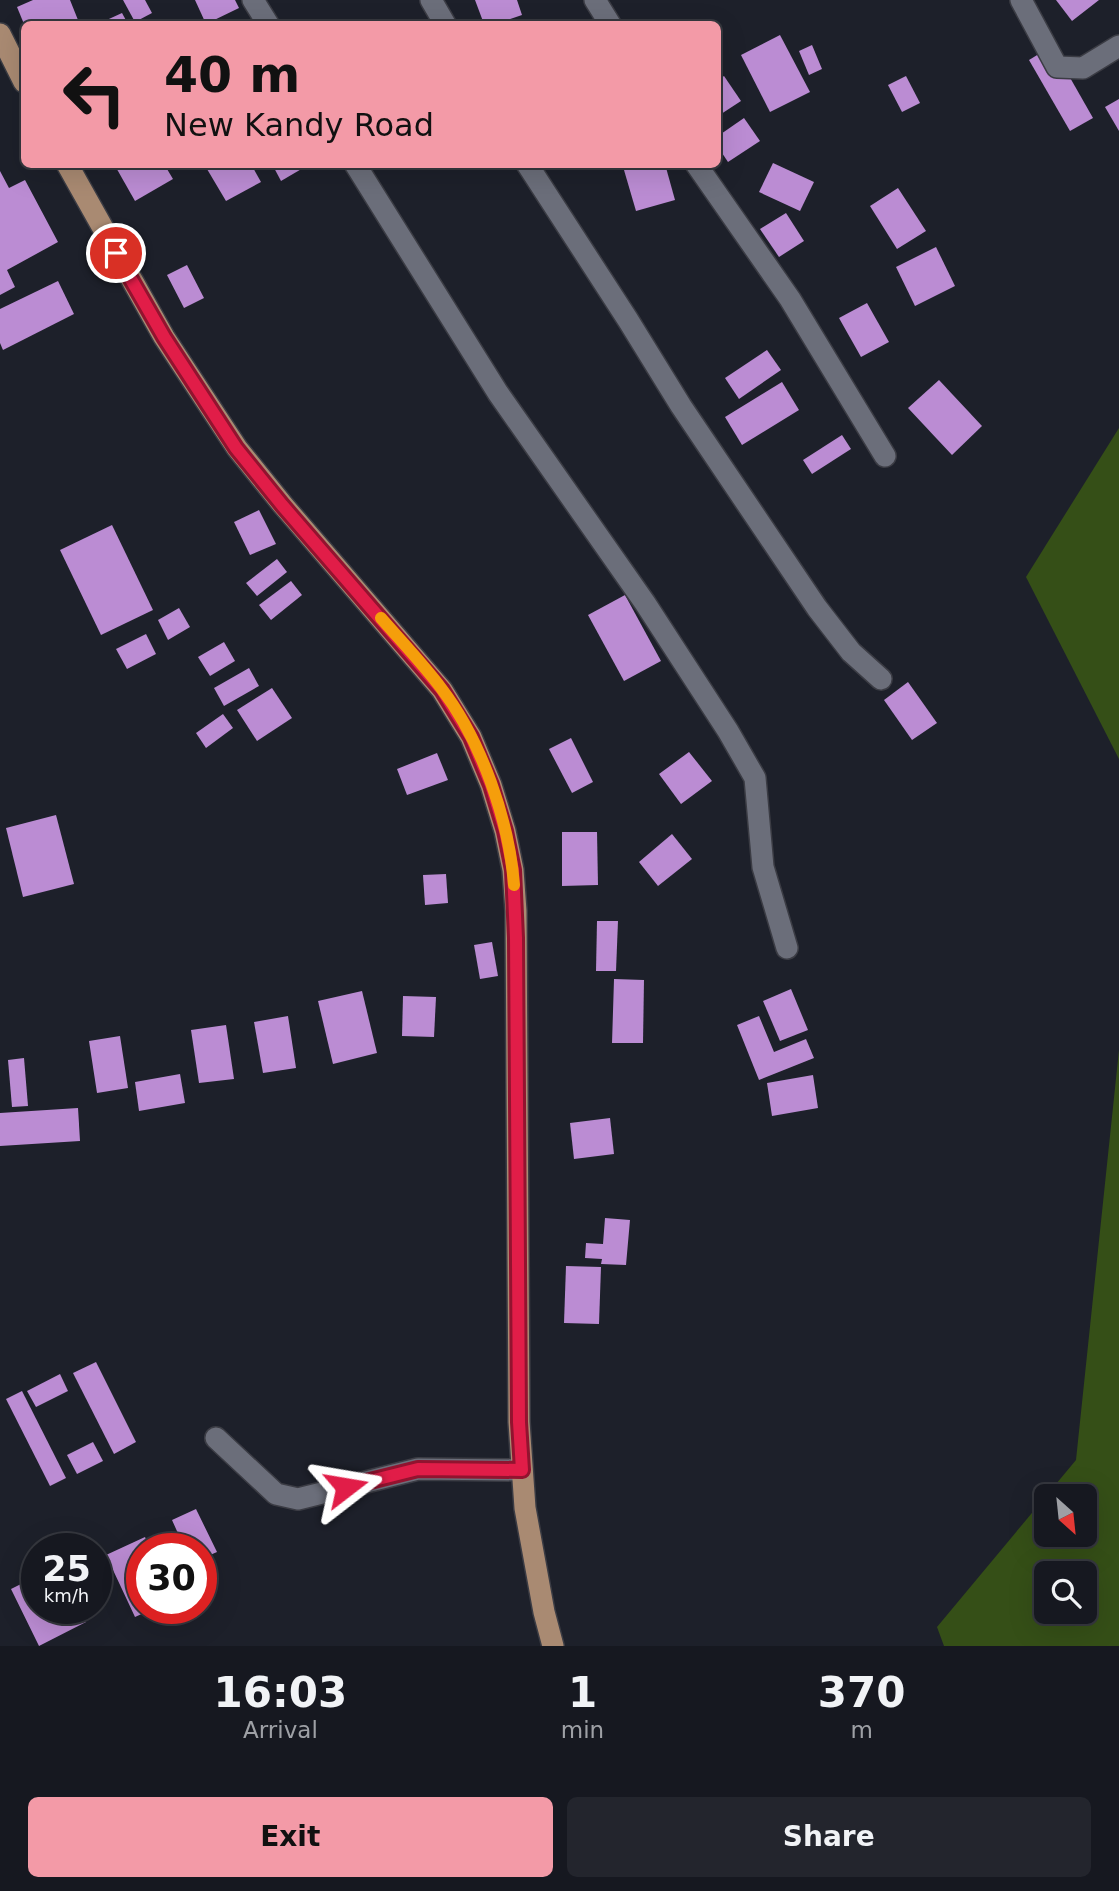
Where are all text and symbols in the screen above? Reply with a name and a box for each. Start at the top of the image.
text: 40 m [164,47,300,104]
icon: left [49,49,140,140]
text: New Kandy Road [164,106,434,144]
pin [86,223,146,283]
icon: arrive [97,234,135,272]
position arrow [309,1450,383,1524]
north arrow [1034,1484,1097,1547]
map controls [1034,1484,1097,1624]
speed limit sign: 30 [126,1533,217,1624]
text: 25 [42,1549,91,1589]
button: search [1034,1561,1097,1624]
text: km/h [44,1585,89,1606]
text: 16:03 [214,1668,347,1717]
text: 1 [568,1668,597,1717]
text: 370 [818,1668,905,1717]
text: Arrival [243,1717,318,1743]
text: min [561,1717,604,1743]
text: m [850,1717,873,1743]
button: Exit [28,1797,553,1877]
button: Share [567,1797,1091,1877]

